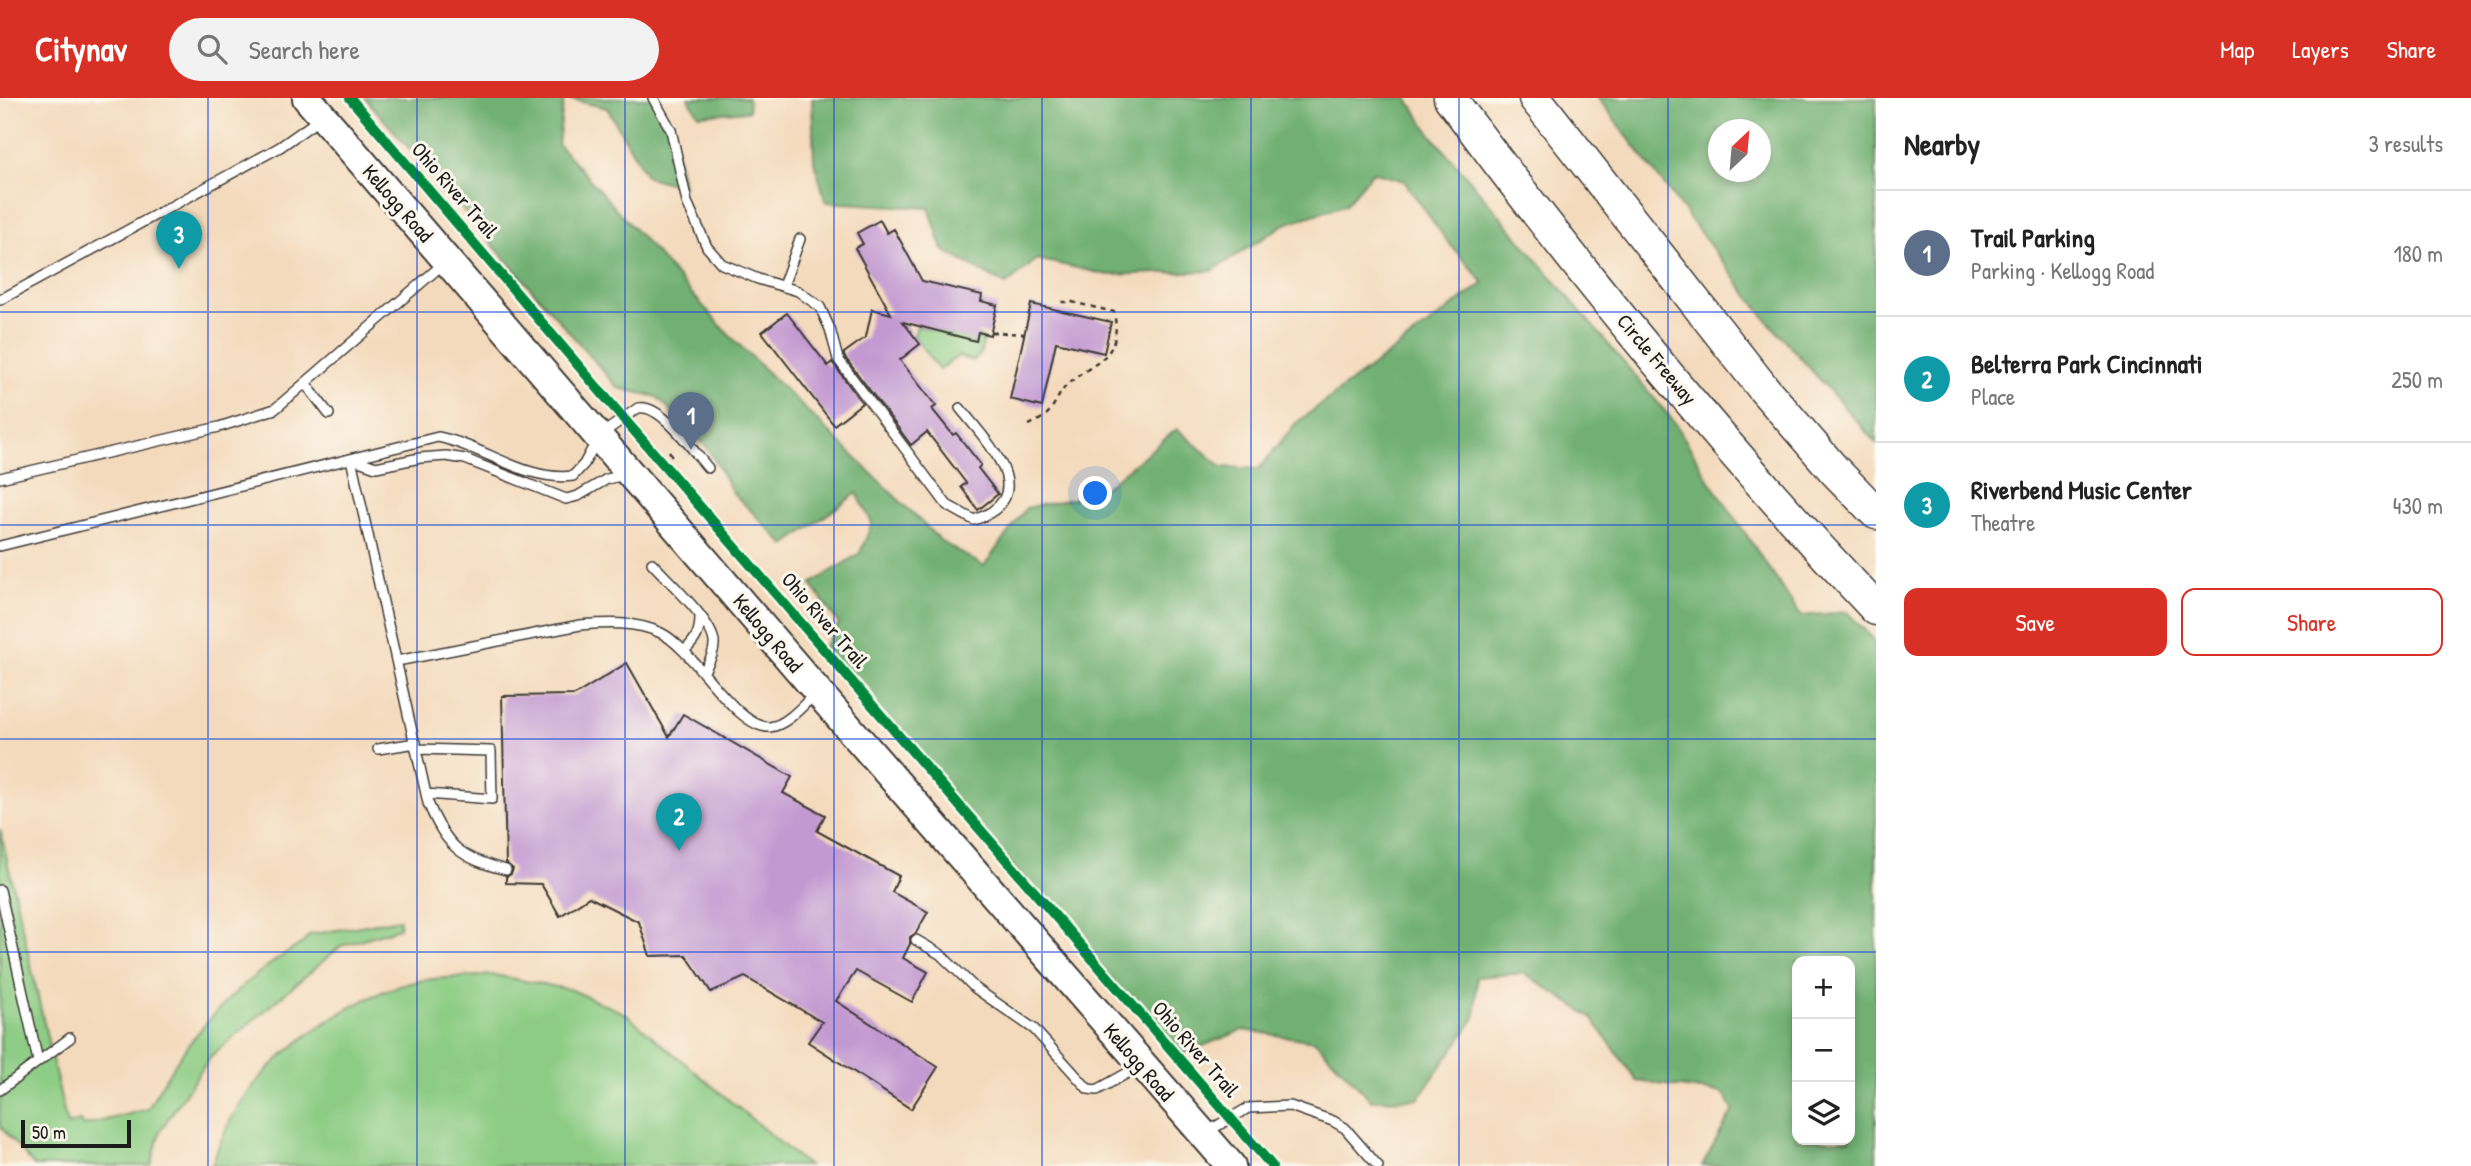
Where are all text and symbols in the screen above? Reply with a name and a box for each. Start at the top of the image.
search box [169,18,659,81]
text: Citynav [35,27,127,71]
icon: search [193,30,231,68]
text: Search here [249,32,360,67]
text: Map [2220,33,2254,65]
text: Layers [2292,33,2349,65]
text: Share [2387,33,2436,65]
north arrow [1708,119,1771,182]
text: Nearby [1904,124,1980,164]
text: 3 results [2368,128,2443,159]
street label: Ohio River Trail [405,136,505,245]
street label: Kellogg Road [356,158,440,248]
pin: 3 [156,211,202,269]
text: Trail Parking [1971,220,2095,255]
text: 1 [1923,238,1931,269]
text: 180 m [2393,238,2443,269]
text: Parking · Kellogg Road [1971,255,2154,286]
street label: Circle Freeway [1610,307,1704,411]
text: Belterra Park Cincinnati [1971,346,2203,381]
text: 2 [1922,364,1932,395]
text: 250 m [2391,364,2443,395]
text: Place [1971,381,2015,412]
pin: 1 [668,392,714,450]
text: Riverbend Music Center [1971,472,2192,507]
your location [1078,476,1112,510]
text: 3 [1922,490,1932,521]
text: 430 m [2393,490,2443,521]
text: Theatre [1971,507,2036,538]
street label: Ohio River Trail [775,566,875,675]
street label: Kellogg Road [726,587,810,679]
button: Save [1904,588,2167,656]
button: Share [2181,588,2443,656]
pin: 2 [656,793,702,851]
map controls [1792,956,1855,1145]
button: + [1792,956,1855,1019]
street label: Ohio River Trail [1146,995,1246,1104]
street label: Kellogg Road [1097,1017,1181,1107]
button: − [1792,1019,1855,1082]
button: layers [1792,1082,1855,1145]
scale bar [21,1117,131,1149]
text: 50 m [32,1119,66,1145]

